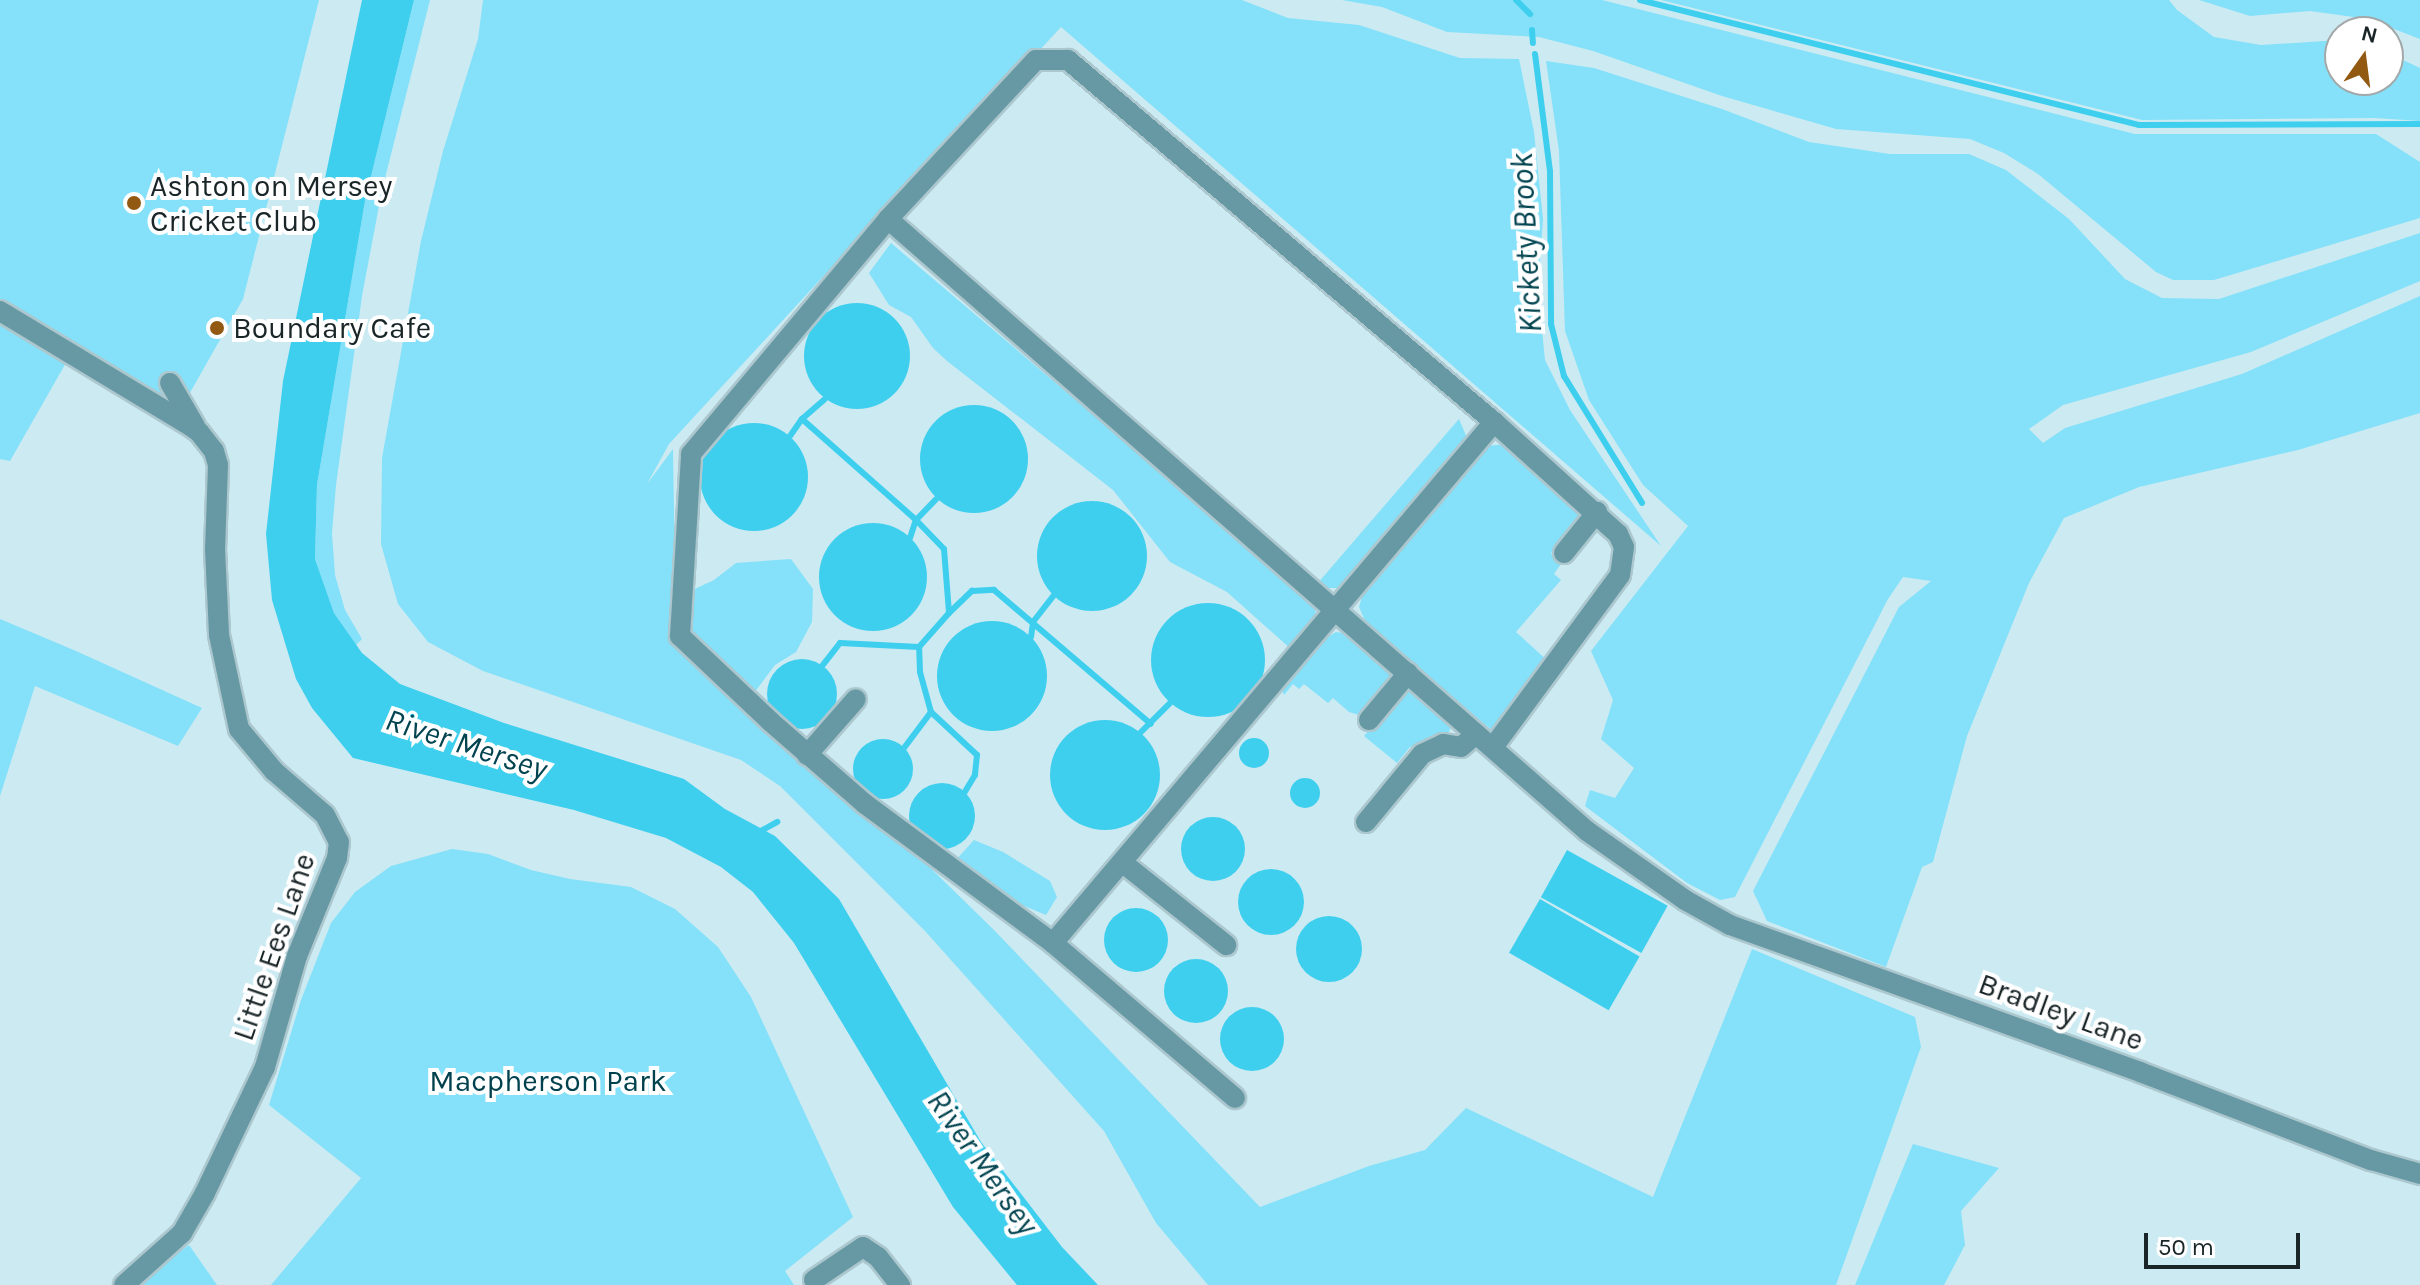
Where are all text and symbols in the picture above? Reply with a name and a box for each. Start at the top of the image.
north arrow [2324,16,2404,96]
text: N [2359,20,2380,49]
water label: Kickety Brook [1503,152,1551,334]
place label: Ashton on Mersey Cricket Club [150,168,392,238]
marker: Ashton on Mersey Cricket Club [125,194,143,212]
place label: Boundary Cafe [233,310,431,346]
marker: Boundary Cafe [208,319,226,337]
water label: River Mersey [380,701,552,789]
street label: Little Ees Lane [225,849,323,1045]
street label: Bradley Lane [1974,966,2148,1058]
park label: Macpherson Park [429,1063,667,1099]
water label: River Mersey [918,1083,1046,1243]
scale bar [2148,1217,2304,1267]
text: 50 m [2158,1233,2214,1261]

